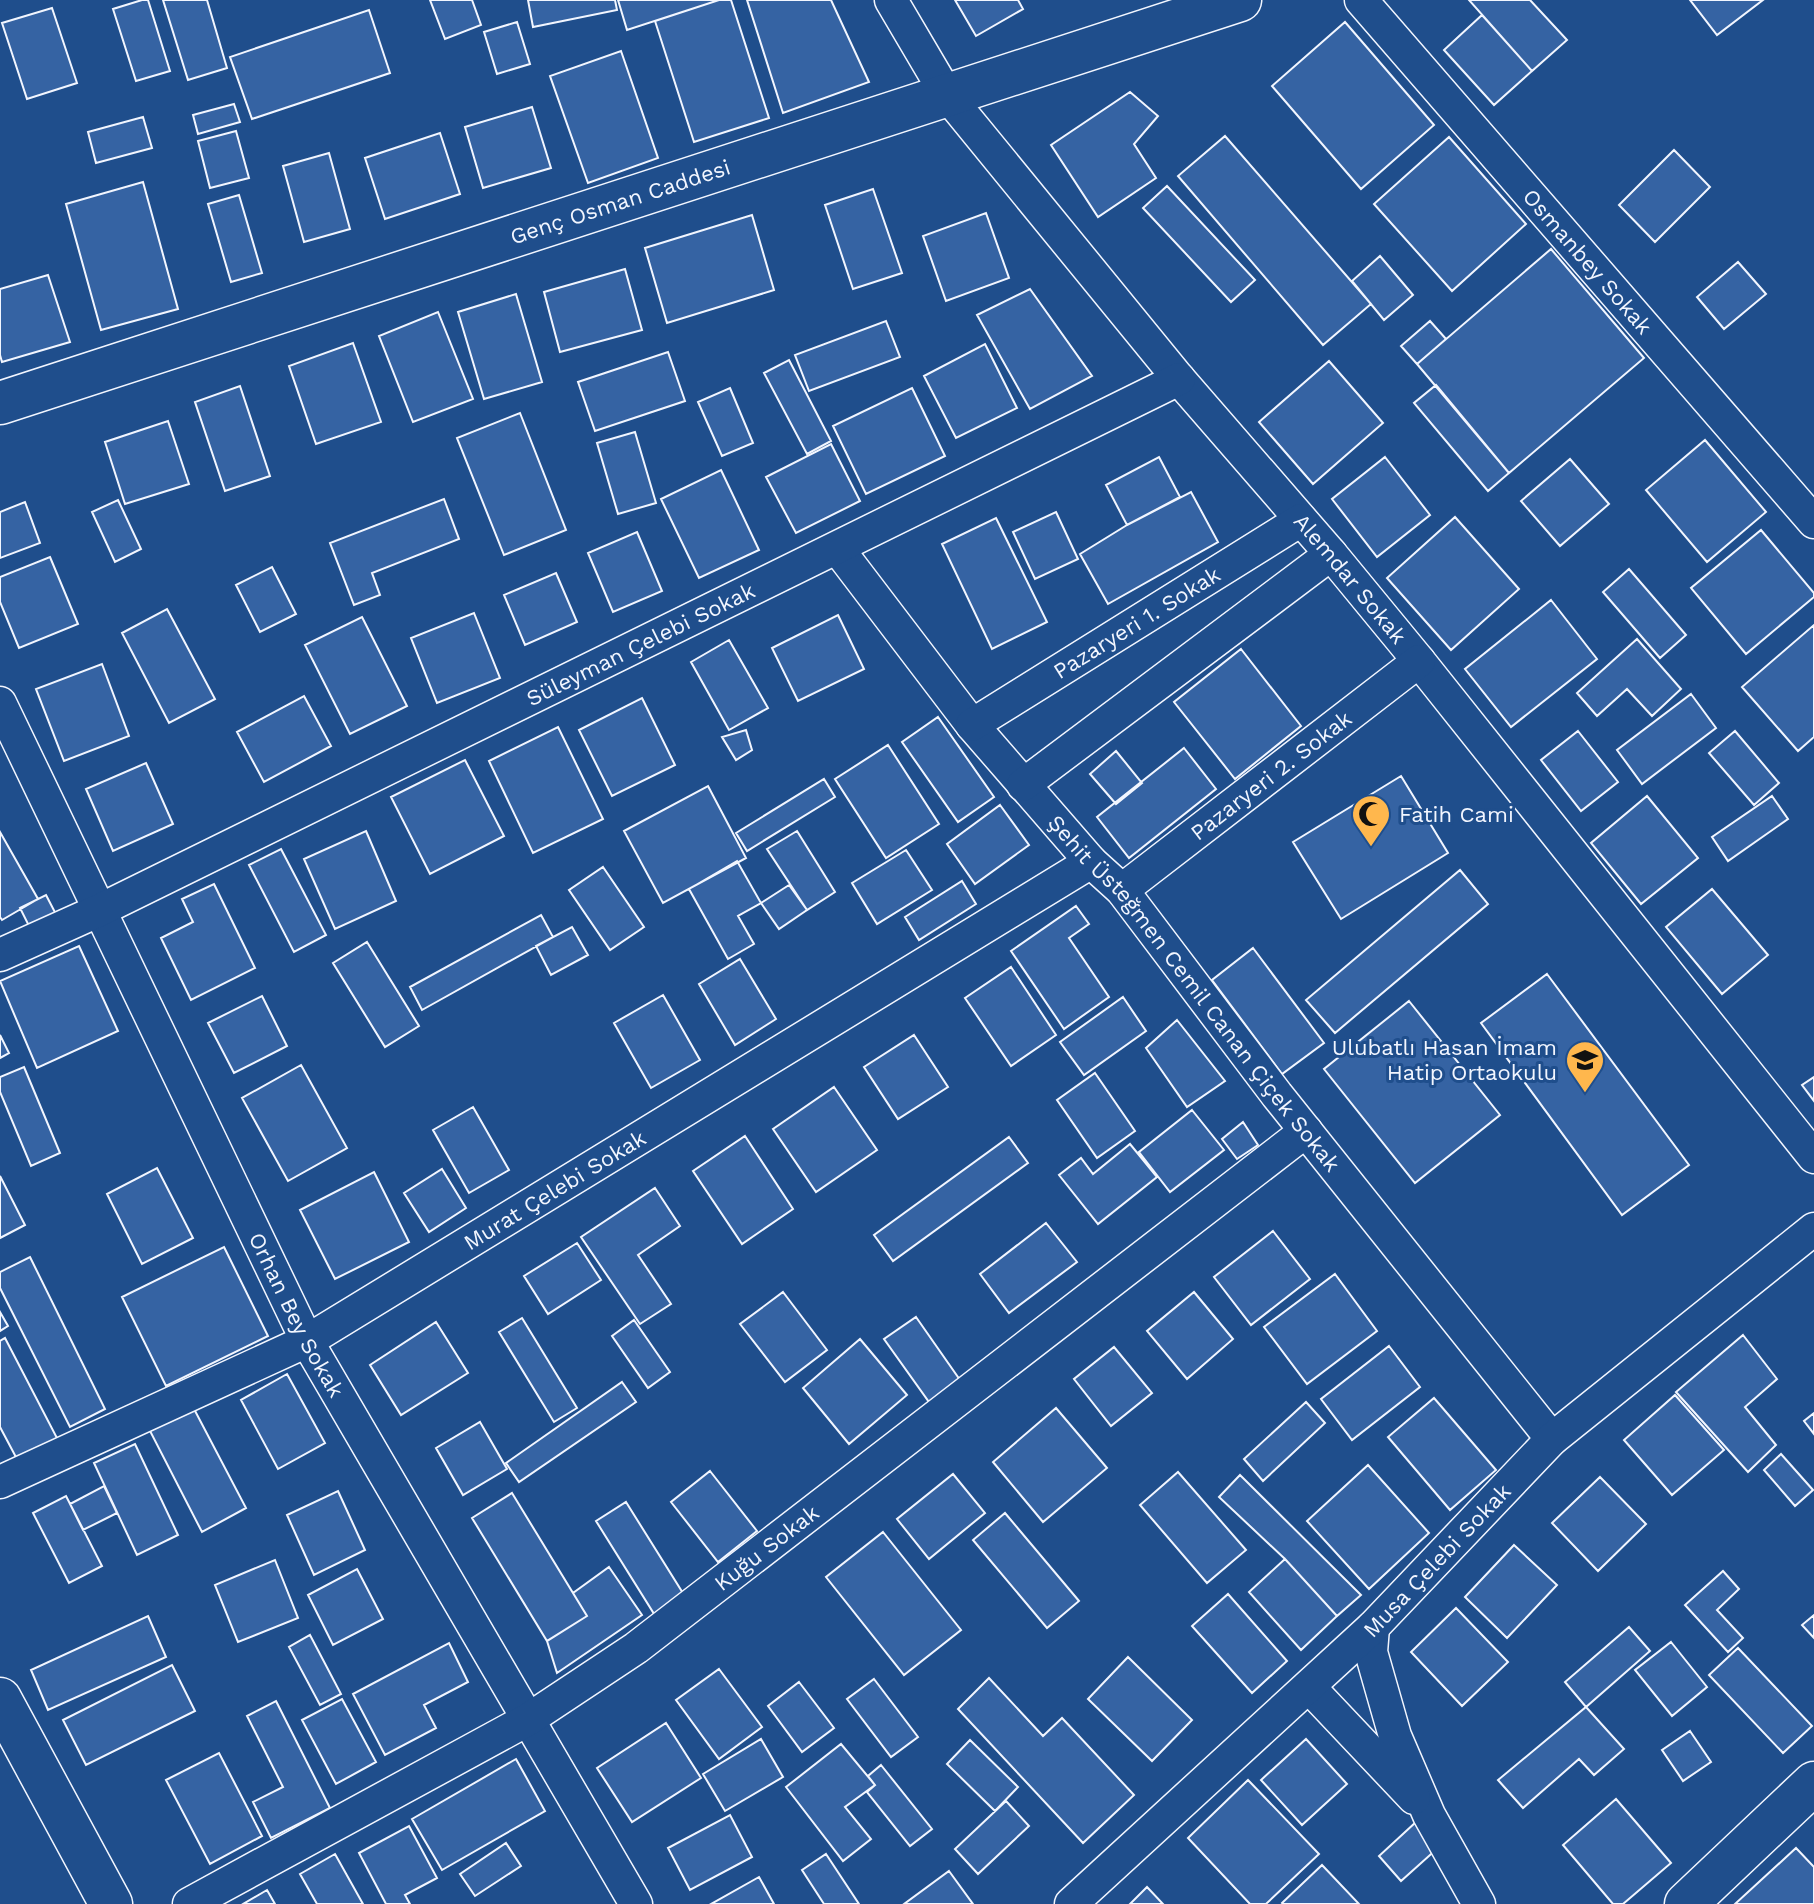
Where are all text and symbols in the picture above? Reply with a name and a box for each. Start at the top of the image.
street label: Genç Osman Caddesi [507,154,733,249]
street label: Osmanbey Sokak [1518,184,1657,339]
street label: Alemdar Sokak [1289,508,1412,648]
street label: Pazaryeri 1. Sokak [1049,561,1225,684]
street label: Süleyman Çelebi Sokak [522,577,759,711]
street label: Pazaryeri 2. Sokak [1186,705,1356,845]
mosque icon: Fatih Cami [1350,793,1392,848]
place label: Fatih Cami [1399,802,1514,827]
street label: Şehit Üsteğmen Cemil Canan Çiçek Sokak [1043,810,1346,1176]
place label: Ulubatlı Hasan İmam Hatip Ortaokulu [1332,1035,1557,1085]
school or university icon: Ulubatlı Hasan İmam Hatip Ortaokulu [1564,1039,1606,1094]
street label: Murat Çelebi Sokak [459,1125,650,1255]
street label: Orhan Bey Sokak [244,1228,350,1402]
street label: Musa Çelebi Sokak [1358,1478,1515,1642]
street label: Kuğu Sokak [709,1499,823,1596]

